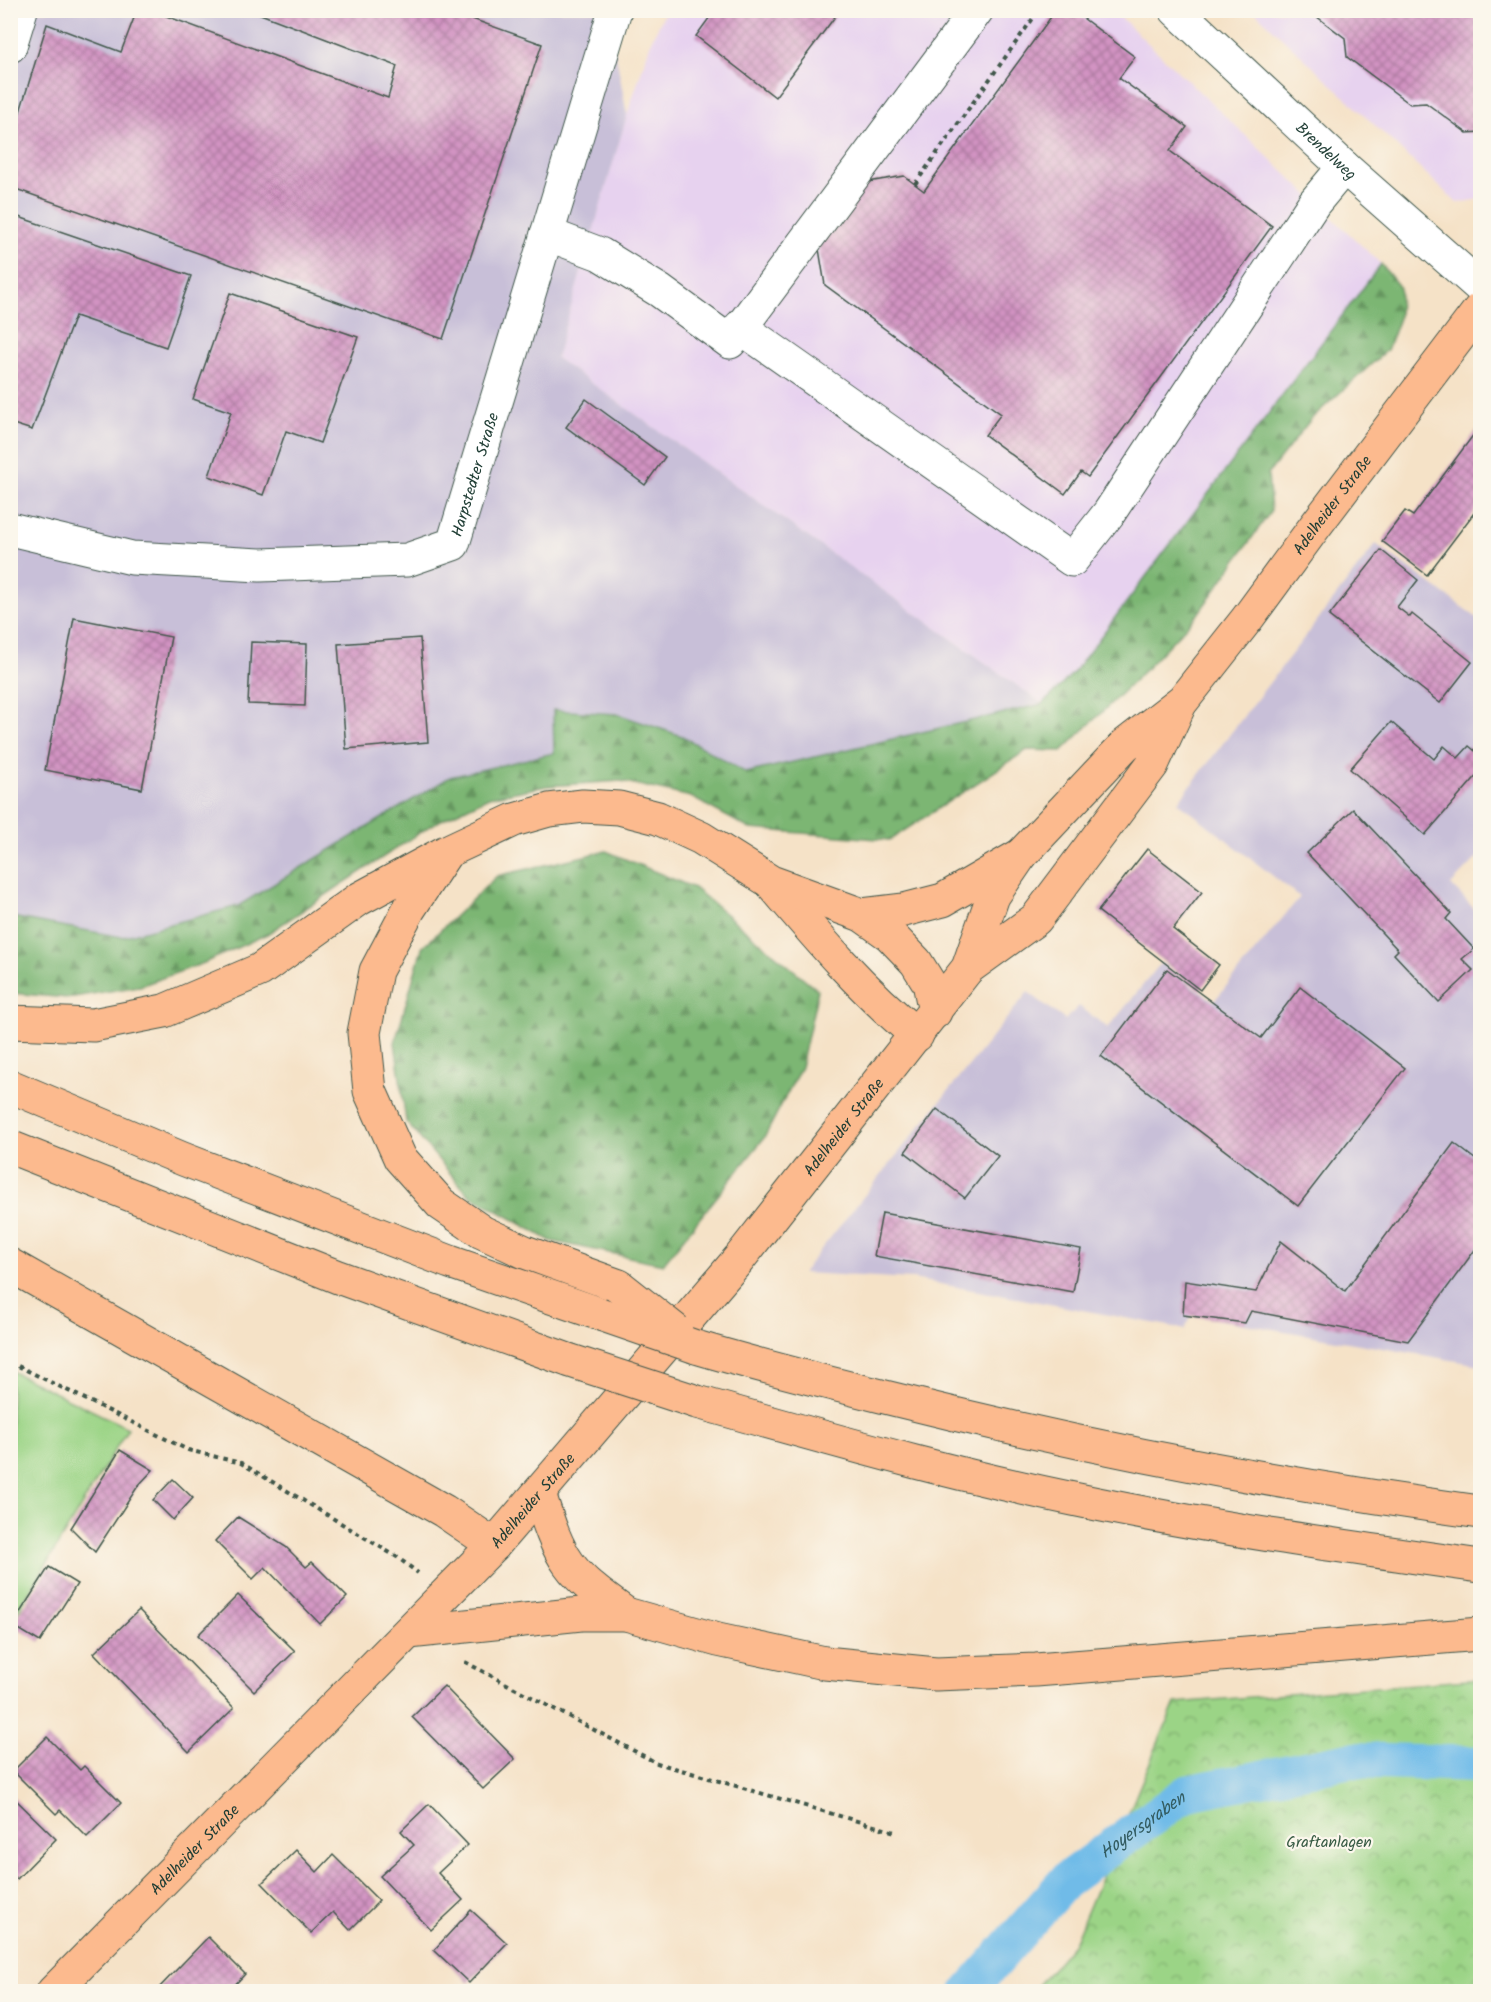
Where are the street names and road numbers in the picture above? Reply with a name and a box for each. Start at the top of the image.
street label: Brendelweg [1289,117,1362,187]
street label: Harpstedter Straße [445,410,506,540]
street label: Adelheider Straße [1287,450,1379,561]
street label: Adelheider Straße [798,1073,891,1182]
street label: Adelheider Straße [485,1448,582,1555]
street label: Adelheider Straße [144,1799,246,1901]

